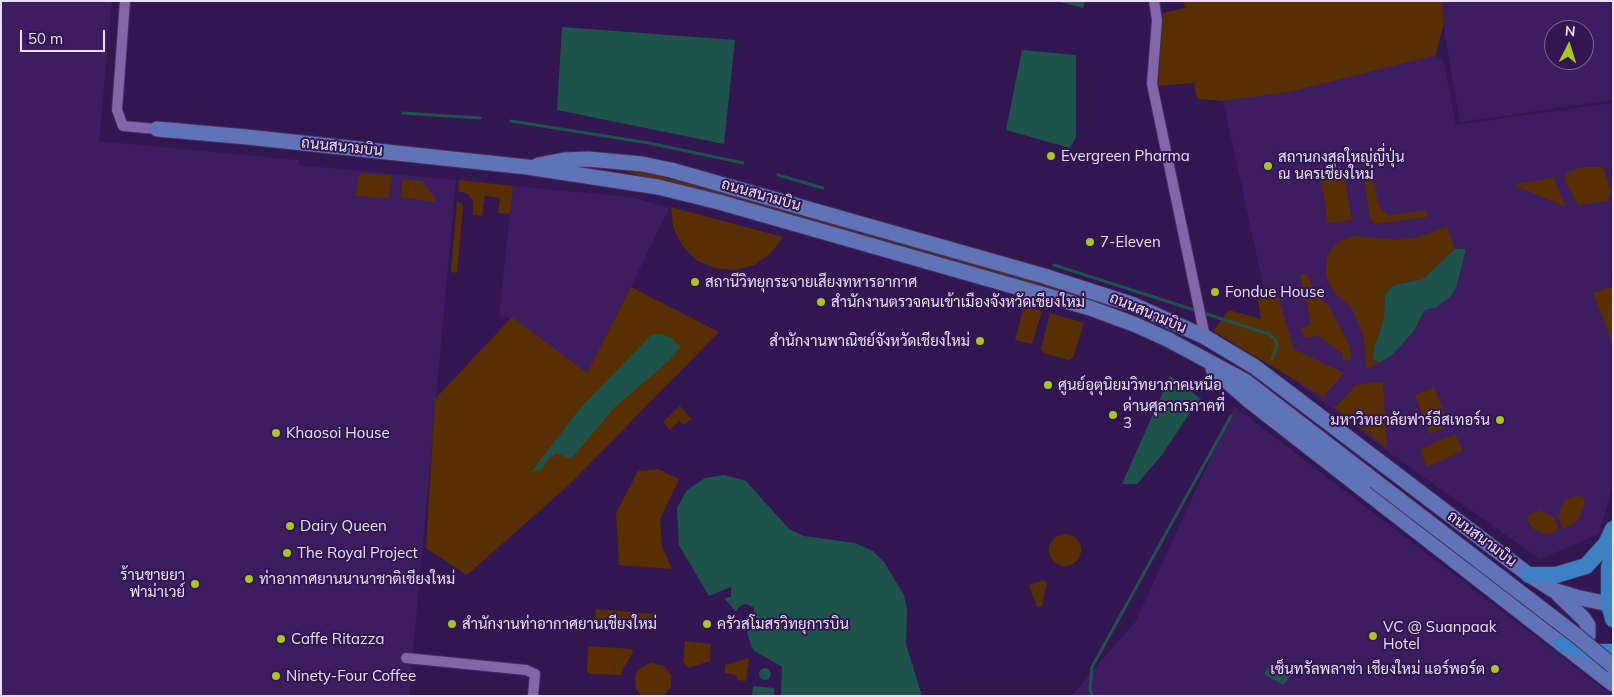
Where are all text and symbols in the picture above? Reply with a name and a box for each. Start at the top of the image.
scale bar [22,20,108,52]
north arrow [1544,20,1594,70]
text: N [1564,22,1576,40]
text: 50 m [28,29,63,48]
street label: ถนนสนามบิน [300,134,384,160]
place label: Evergreen Pharma [1061,147,1190,165]
place label: สถานกงสุลใหญ่ญี่ปุ่น ณ นครเชียงใหม่ [1278,148,1405,183]
marker: Evergreen Pharma [1045,150,1057,162]
marker: สถานกงสุลใหญ่ญี่ปุ่น ณ นครเชียงใหม่ [1262,160,1274,172]
street label: ถนนสนามบิน [719,175,803,215]
place label: 7-Eleven [1100,233,1161,251]
marker: 7-Eleven [1084,236,1096,248]
place label: สถานีวิทยุกระจายเสียงทหารอากาศ [705,273,917,291]
marker: สถานีวิทยุกระจายเสียงทหารอากาศ [689,276,701,288]
place label: Fondue House [1225,283,1325,301]
marker: Fondue House [1209,286,1221,298]
street label: ถนนสนามบิน [1107,289,1189,337]
place label: สำนักงานตรวจคนเข้าเมืองจังหวัดเชียงใหม่ [831,293,1085,311]
marker: สำนักงานตรวจคนเข้าเมืองจังหวัดเชียงใหม่ [815,296,827,308]
place label: สำนักงานพาณิชย์จังหวัดเชียงใหม่ [769,332,970,350]
marker: สำนักงานพาณิชย์จังหวัดเชียงใหม่ [974,335,986,347]
place label: ศูนย์อุตุนิยมวิทยาภาคเหนือ [1058,376,1222,394]
marker: ศูนย์อุตุนิยมวิทยาภาคเหนือ [1042,379,1054,391]
place label: ด่านศุลากรภาคที่ 3 [1123,397,1225,432]
marker: ด่านศุลากรภาคที่ 3 [1107,409,1119,421]
place label: มหาวิทยาลัยฟาร์อีสเทอร์น [1330,411,1490,429]
marker: มหาวิทยาลัยฟาร์อีสเทอร์น [1494,414,1506,426]
place label: Khaosoi House [286,424,390,442]
marker: Khaosoi House [270,427,282,439]
street label: ถนนสนามบิน [1444,507,1520,571]
place label: Dairy Queen [300,517,387,535]
marker: Dairy Queen [284,520,296,532]
place label: The Royal Project [297,544,418,562]
marker: The Royal Project [281,547,293,559]
place label: ร้านขายยา ฟาม่าเวย์ [120,566,185,601]
place label: ท่าอากาศยานนานาชาติเชียงใหม่ [259,570,455,588]
marker: ท่าอากาศยานนานาชาติเชียงใหม่ [243,573,255,585]
marker: ร้านขายยา ฟาม่าเวย์ [189,578,201,590]
place label: สำนักงานท่าอากาศยานเชียงใหม่ [462,615,657,633]
place label: ครัวสโมสรวิทยุการบิน [717,615,849,633]
marker: สำนักงานท่าอากาศยานเชียงใหม่ [446,618,458,630]
marker: ครัวสโมสรวิทยุการบิน [701,618,713,630]
place label: VC @ Suanpaak Hotel [1383,618,1496,653]
place label: Caffe Ritazza [291,630,384,648]
marker: VC @ Suanpaak Hotel [1367,630,1379,642]
marker: Caffe Ritazza [275,633,287,645]
place label: เซ็นทรัลพลาซ่า เชียงใหม่ แอร์พอร์ต [1270,660,1485,678]
marker: เซ็นทรัลพลาซ่า เชียงใหม่ แอร์พอร์ต [1489,663,1501,675]
place label: Ninety-Four Coffee [286,667,416,685]
marker: Ninety-Four Coffee [270,670,282,682]

